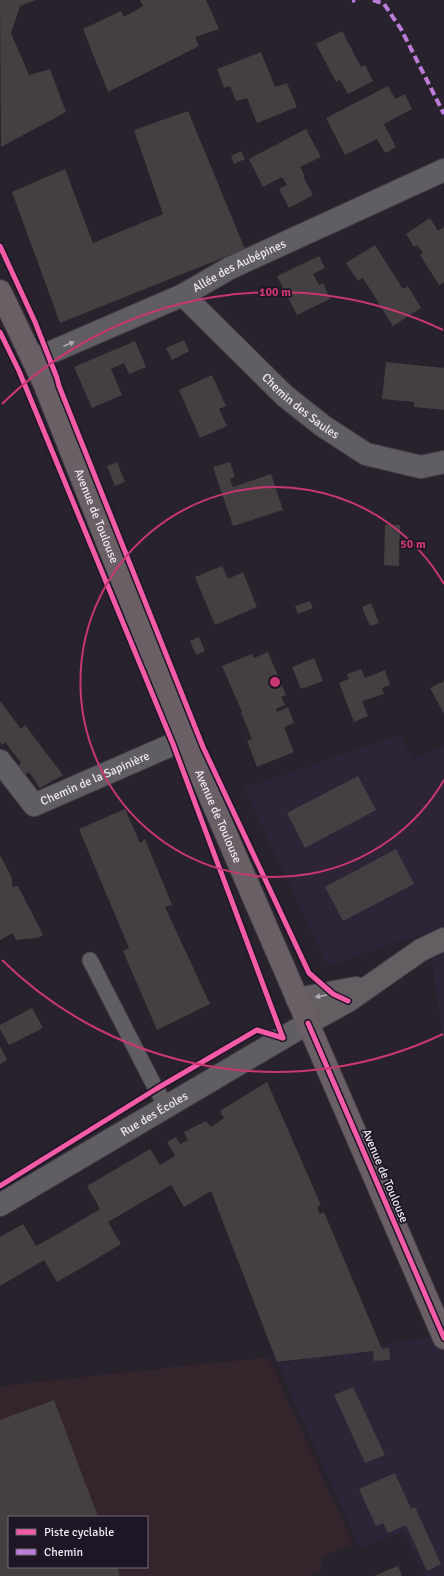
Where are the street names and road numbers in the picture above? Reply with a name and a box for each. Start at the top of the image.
street label: Allée des Aubépines [190,236,288,295]
street label: Chemin des Saules [259,370,342,442]
street label: Avenue de Toulouse [71,466,122,565]
street label: Chemin de la Sapinière [38,748,152,809]
street label: Avenue de Toulouse [192,767,245,865]
street label: Rue des Écoles [118,1088,190,1140]
street label: Avenue de Toulouse [358,1127,412,1225]

